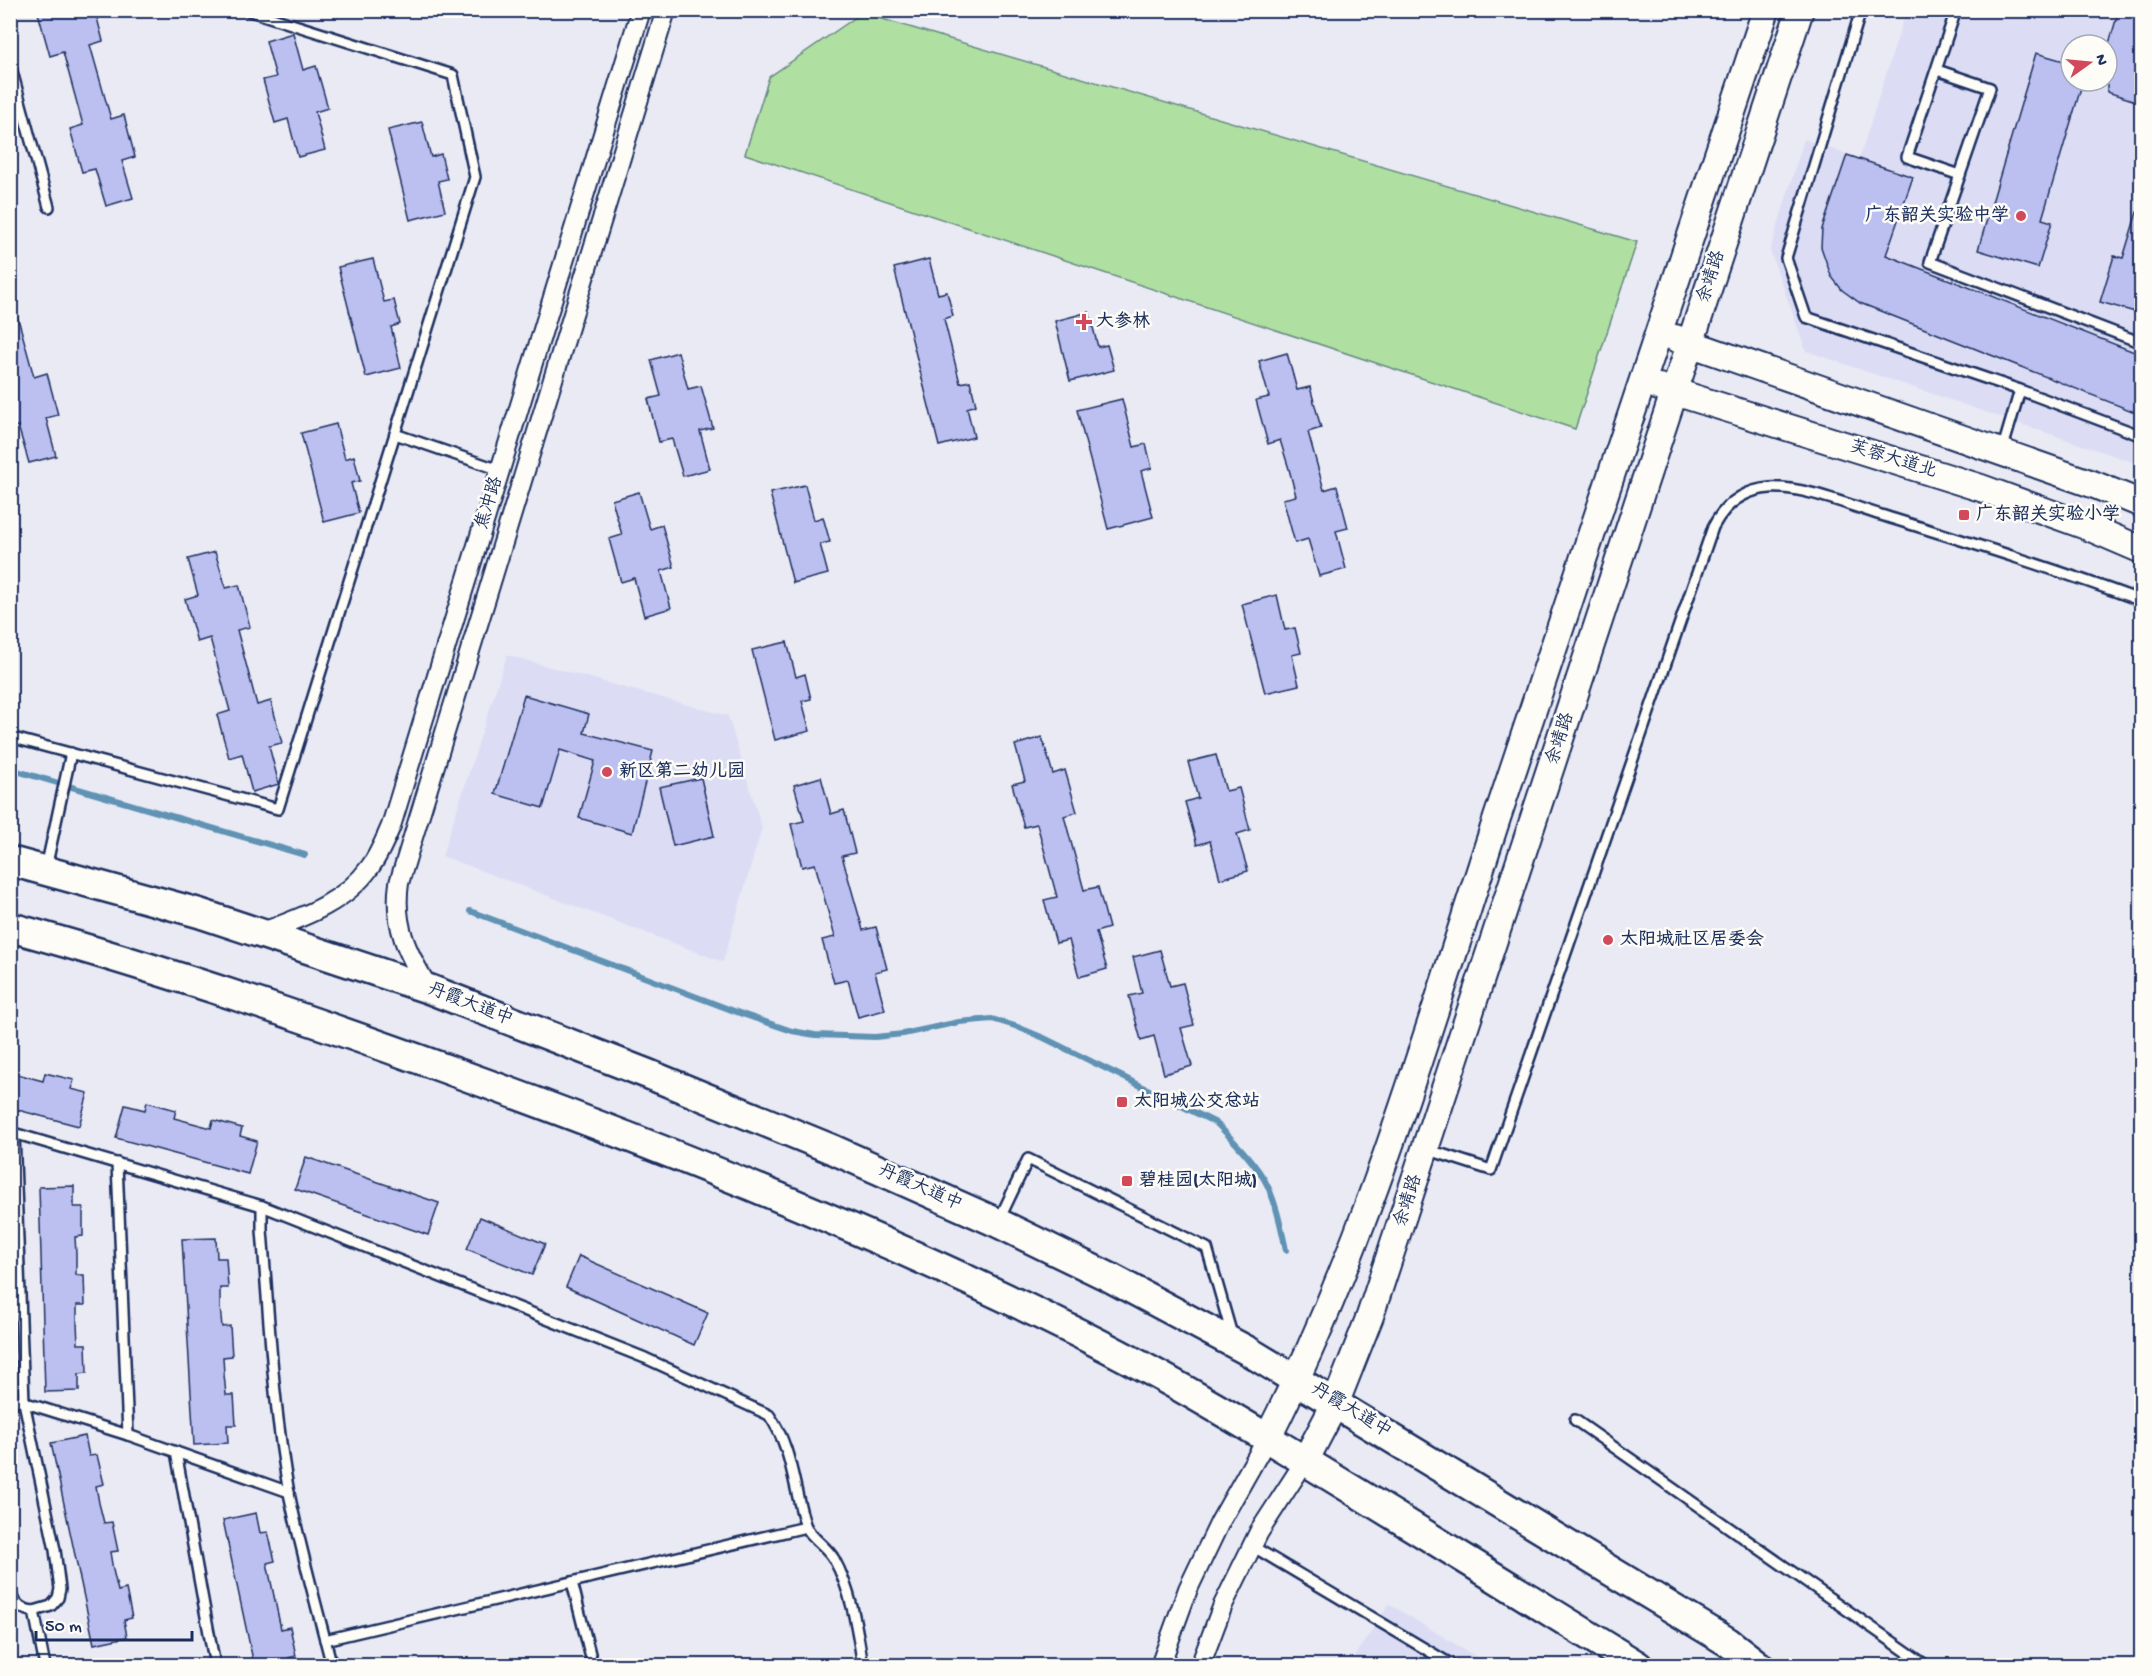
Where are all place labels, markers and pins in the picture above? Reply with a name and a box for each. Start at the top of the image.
place label: 广东韶关实验中学 [1865,204,2009,227]
marker: 广东韶关实验中学 [2014,209,2028,223]
place label: 大参林 [1096,311,1150,333]
marker: 大参林 [1077,315,1091,329]
place label: 广东韶关实验小学 [1976,503,2120,526]
marker: 广东韶关实验小学 [1957,508,1971,522]
place label: 新区第二幼儿园 [619,760,745,783]
marker: 新区第二幼儿园 [600,765,614,779]
place label: 太阳城社区居委会 [1620,929,1764,951]
marker: 太阳城社区居委会 [1601,933,1615,947]
place label: 太阳城公交总站 [1134,1091,1260,1113]
marker: 太阳城公交总站 [1115,1095,1129,1109]
place label: 碧桂园(太阳城) [1139,1169,1257,1192]
marker: 碧桂园(太阳城) [1120,1174,1134,1188]

